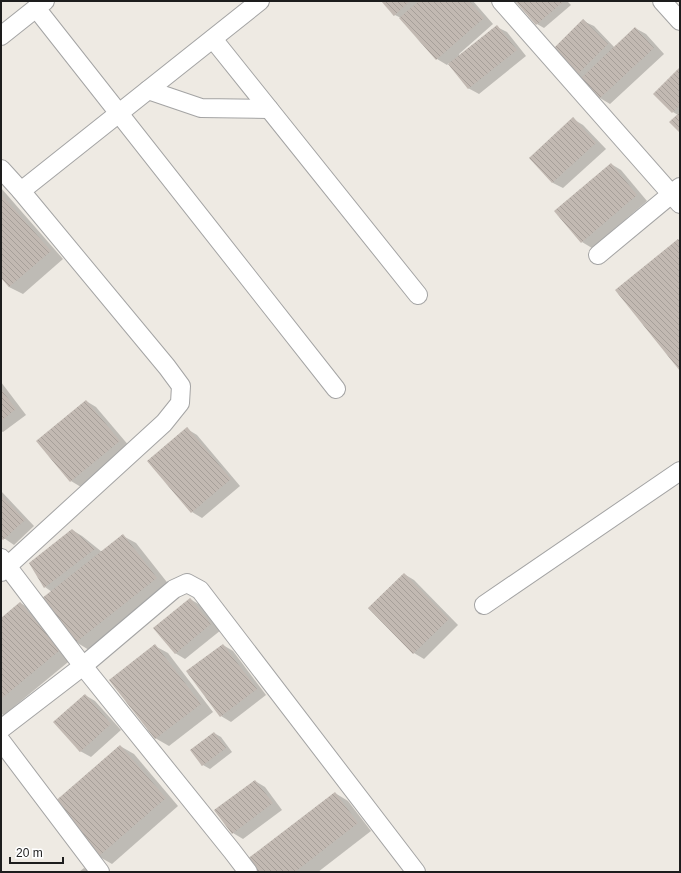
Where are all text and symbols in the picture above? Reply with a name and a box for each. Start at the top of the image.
scale bar [10,839,63,865]
text: 20 m [16,846,43,860]

